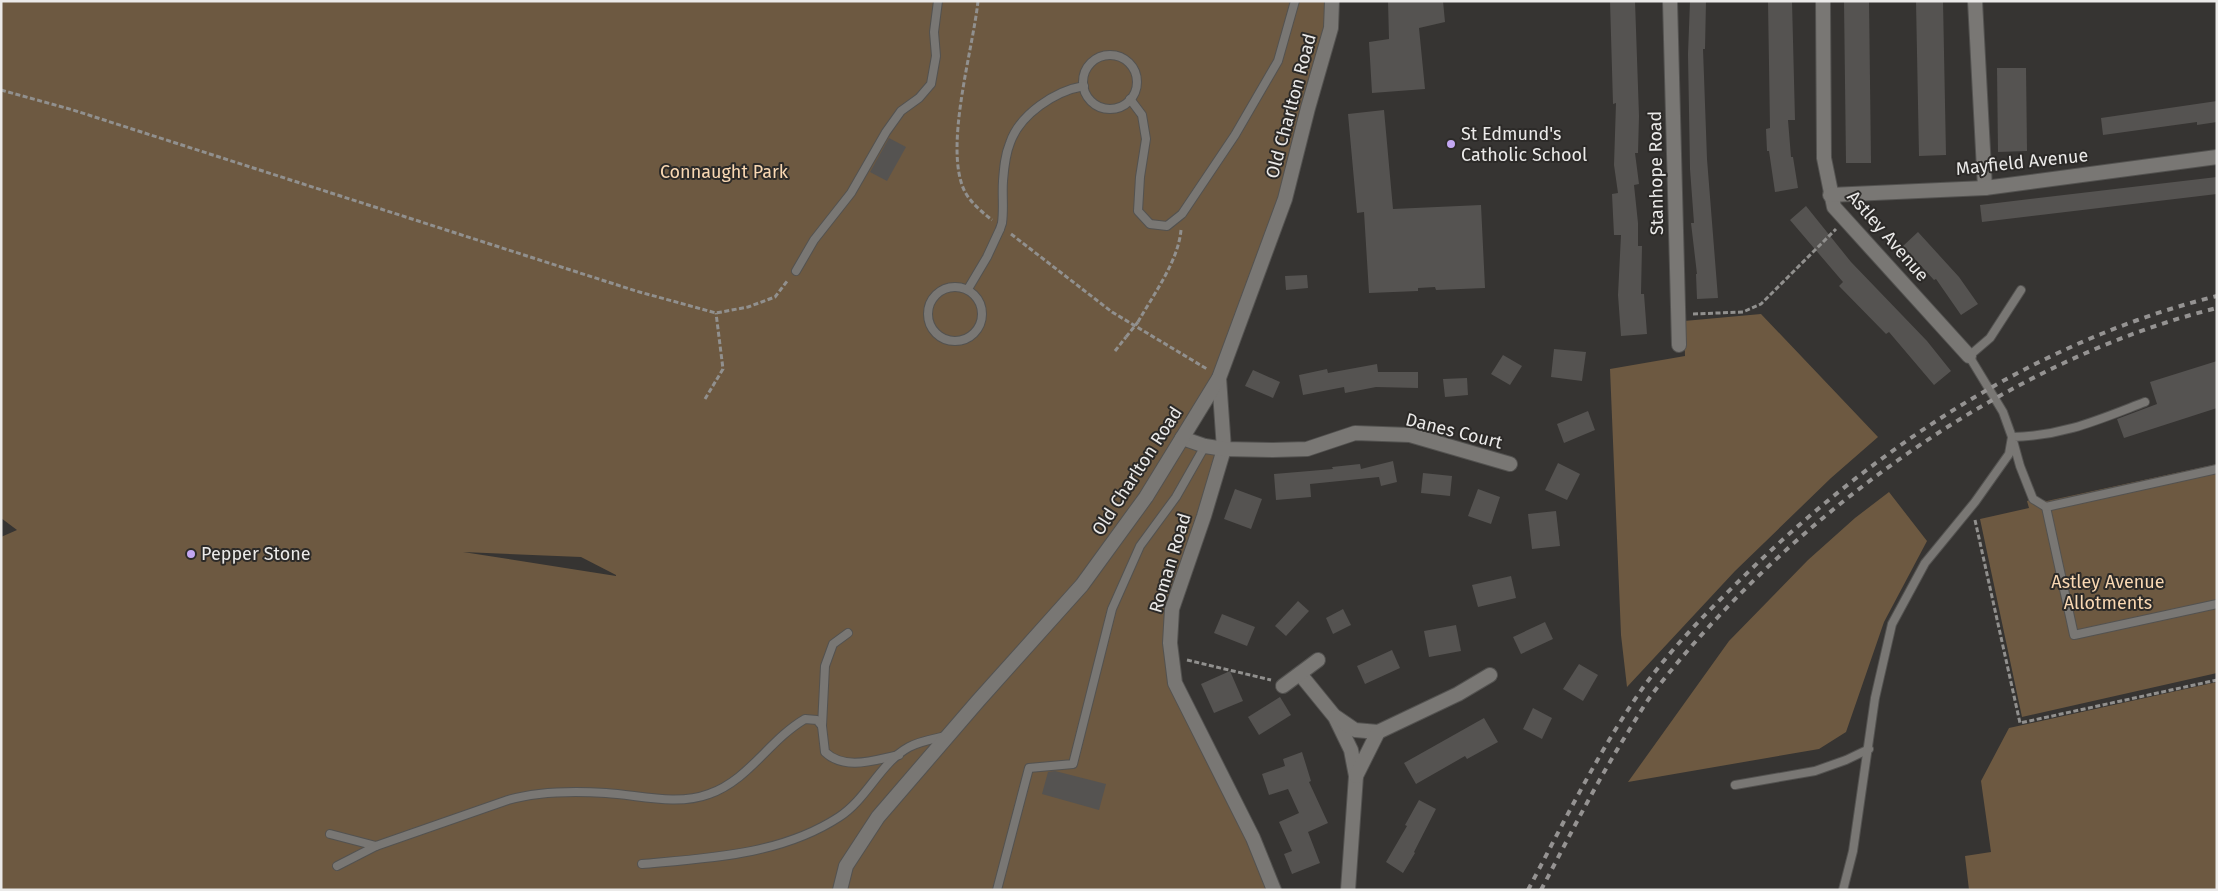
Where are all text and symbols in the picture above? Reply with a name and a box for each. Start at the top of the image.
street label: Old Charlton Road [1261,31,1321,181]
street label: Stanhope Road [1644,111,1668,235]
place label: St Edmund's Catholic School [1461,123,1587,166]
marker: St Edmund's Catholic School [1445,138,1457,150]
street label: Mayfield Avenue [1955,144,2089,180]
park label: Connaught Park [660,161,789,183]
street label: Astley Avenue [1843,186,1933,286]
street label: Old Charlton Road [1087,402,1187,540]
street label: Danes Court [1403,408,1505,454]
street label: Roman Road [1144,510,1196,616]
place label: Pepper Stone [201,543,311,565]
marker: Pepper Stone [185,548,197,560]
park label: Astley Avenue Allotments [2051,571,2165,614]

